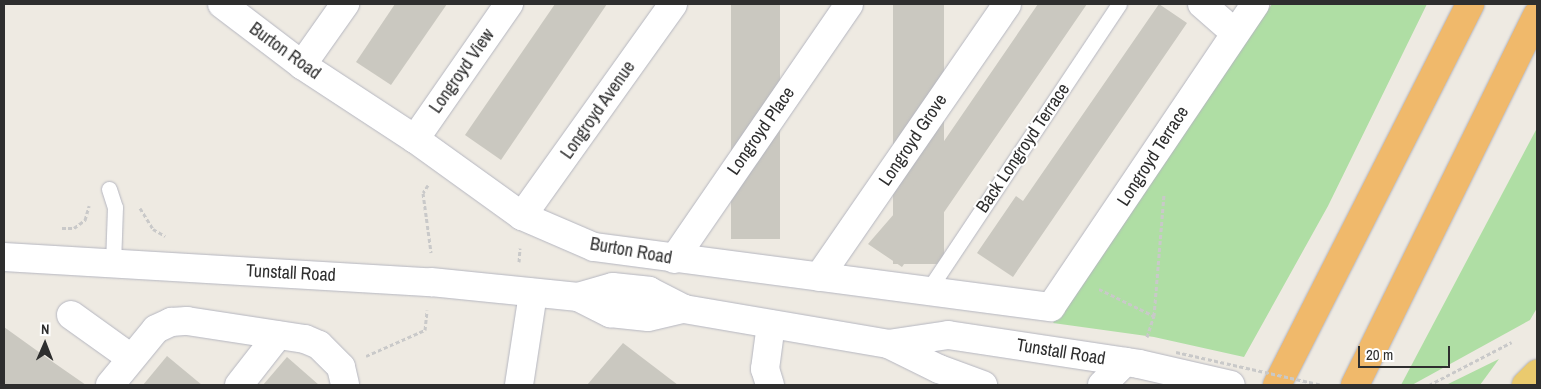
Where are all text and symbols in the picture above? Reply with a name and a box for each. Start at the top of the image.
street label: Burton Road [245,18,325,84]
street label: Longroyd View [425,25,499,117]
street label: Longroyd Avenue [556,57,640,163]
street label: Back Longroyd Terrace [972,79,1074,217]
street label: Longroyd Place [723,83,799,179]
street label: Longroyd Grove [874,90,952,190]
street label: Longroyd Terrace [1113,102,1193,210]
street label: Burton Road [588,233,674,269]
street label: Tunstall Road [246,260,336,286]
north arrow [20,319,70,369]
text: N [41,320,50,338]
street label: Tunstall Road [1015,334,1107,370]
scale bar [1361,336,1454,368]
text: 20 m [1366,344,1393,365]

